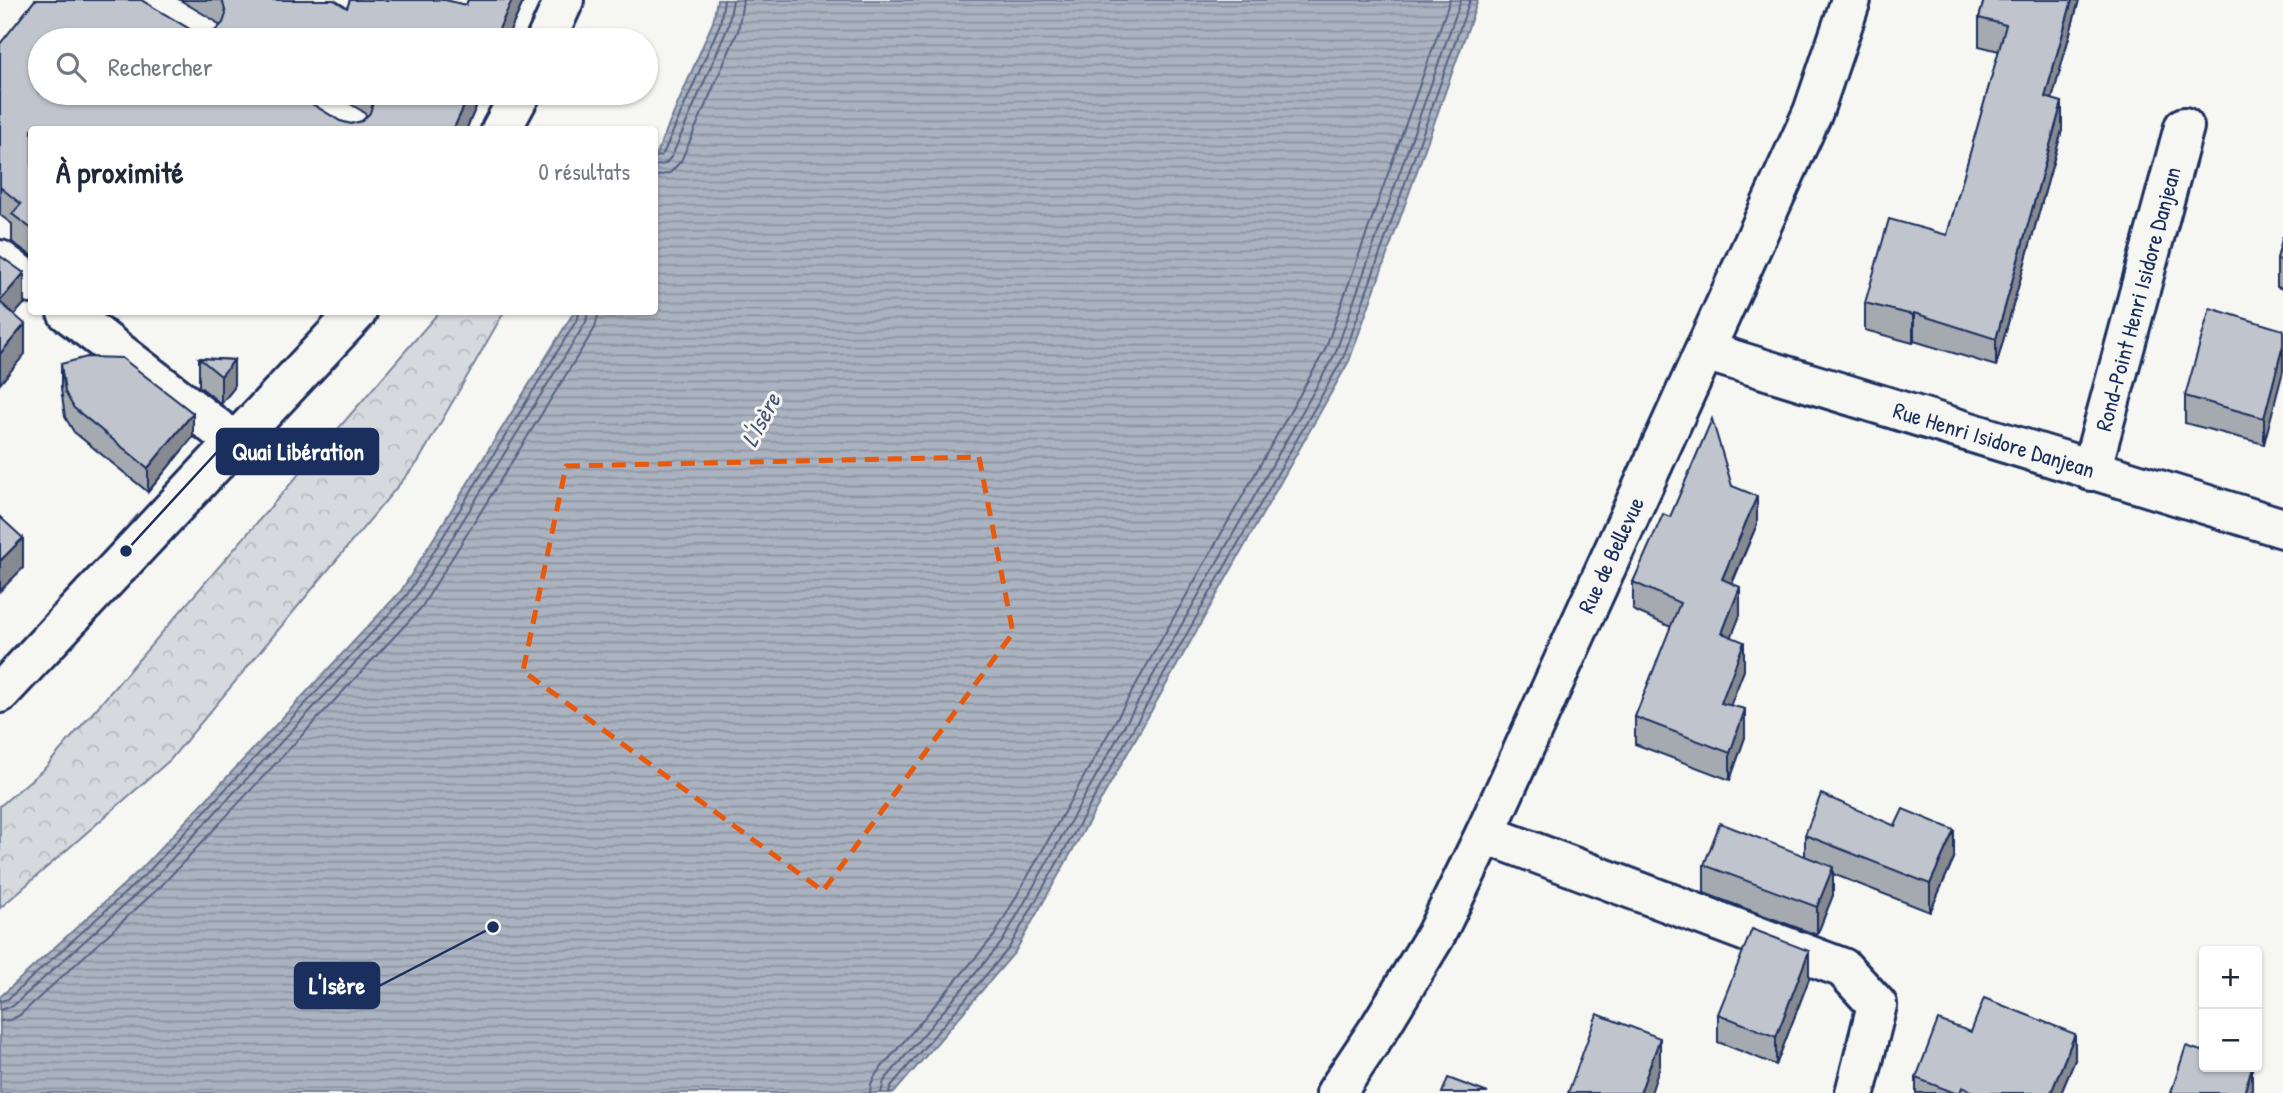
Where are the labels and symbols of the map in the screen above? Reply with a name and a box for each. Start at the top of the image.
street label: Rond-Point Henri Isidore Danjean [2087,163,2188,434]
water label: L'Isère [733,386,788,452]
street label: Rue Henri Isidore Danjean [1890,394,2099,485]
callout: Quai Libération [217,429,378,474]
text: Quai Libération [232,435,364,467]
street label: Rue de Bellevue [1570,492,1651,618]
callout: L'Isère [295,963,379,1008]
text: L'Isère [309,969,365,1001]

